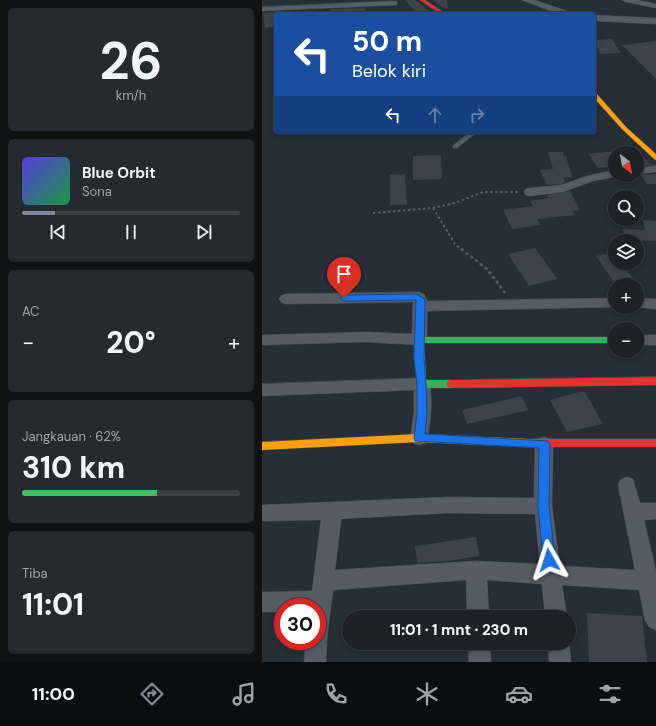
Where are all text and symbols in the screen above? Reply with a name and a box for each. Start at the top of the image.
text: 50 m [352,23,422,60]
text: 26 [100,27,162,95]
icon: left [286,28,338,80]
text: Belok kiri [352,59,426,83]
text: km/h [116,87,146,104]
icon: left [382,104,404,126]
icon: ahead [424,104,446,126]
icon: right [466,104,488,126]
north arrow [608,146,644,182]
map controls [608,146,644,358]
text: Blue Orbit [82,163,156,183]
text: Sona [82,183,112,200]
button: search [608,190,644,226]
icon: previous [47,221,69,243]
icon: pause [120,221,142,243]
icon: next [193,221,215,243]
button: layers [608,234,644,270]
pin [327,257,361,298]
icon: arrive [333,263,355,285]
button: + [608,278,644,314]
text: AC [22,303,39,320]
button: − [608,322,644,358]
text: 20° [106,323,156,362]
text: − [22,328,34,357]
text: + [228,328,240,357]
text: Jangkauan · 62% [22,428,121,445]
text: 310 km [22,448,125,487]
position arrow [528,539,570,581]
text: Tiba [22,565,48,582]
text: 11:01 [22,585,84,624]
speed limit sign: 30 [274,598,326,650]
text: 11:01 · 1 mnt · 230 m [390,620,528,640]
icon: directions [138,680,166,708]
icon: music [230,680,258,708]
icon: phone [322,680,350,708]
icon: climate [413,680,441,708]
icon: car [505,680,533,708]
icon: filters [596,680,624,708]
text: 11:00 [32,682,75,706]

